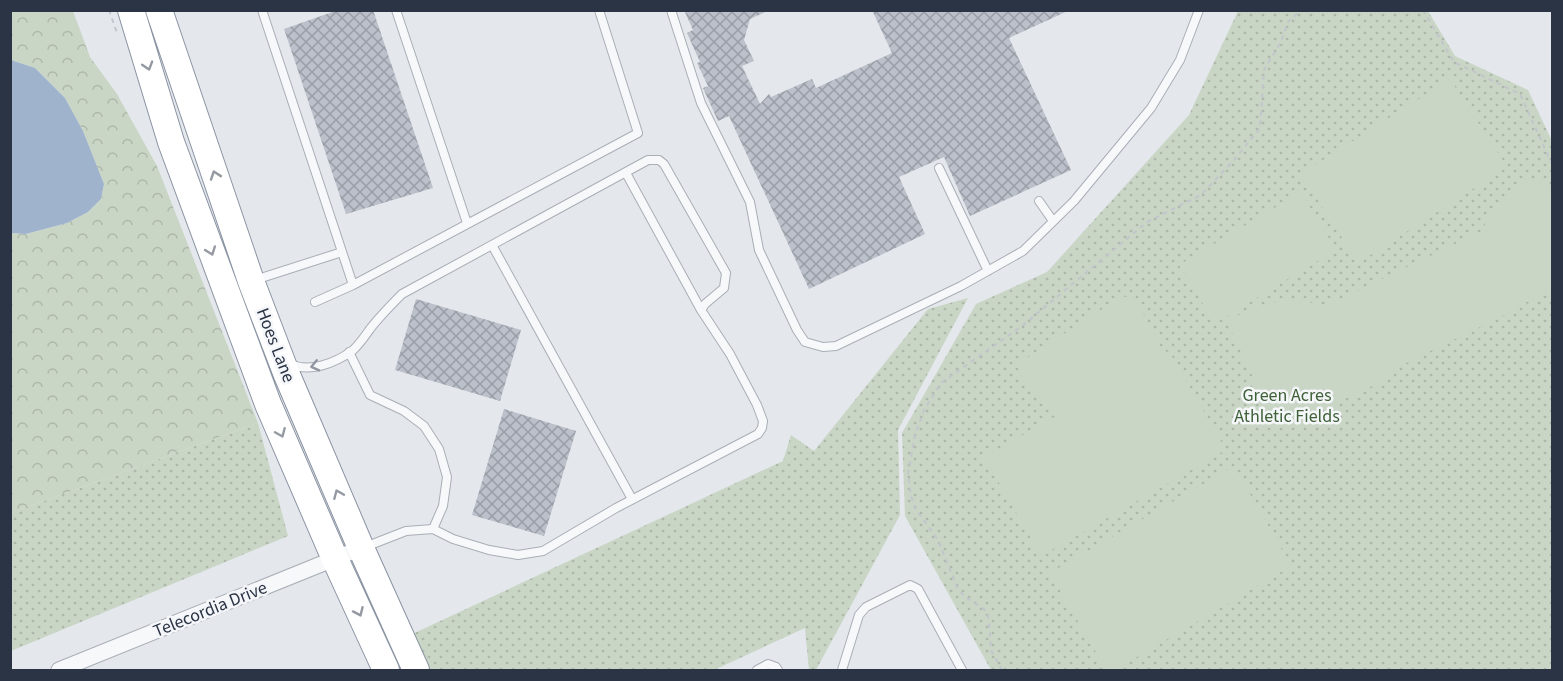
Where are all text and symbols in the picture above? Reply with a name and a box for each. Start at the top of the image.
one-way arrow [141,61,153,71]
one-way arrow [210,170,222,181]
one-way arrow [204,245,217,256]
street label: Hoes Lane [250,304,301,386]
one-way arrow [311,358,321,371]
park label: Green Acres Athletic Fields [1234,383,1340,429]
one-way arrow [274,427,286,438]
one-way arrow [333,490,345,501]
street label: Telecordia Drive [150,575,271,644]
one-way arrow [352,606,364,617]

